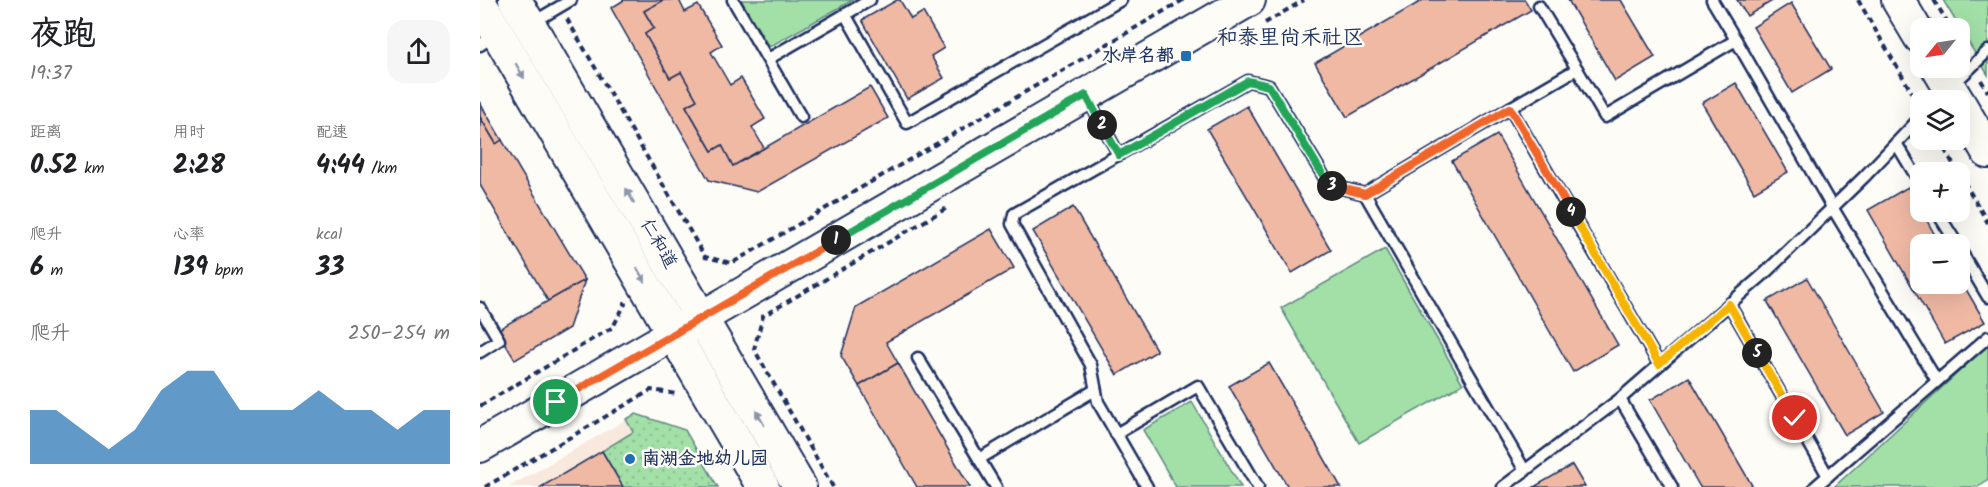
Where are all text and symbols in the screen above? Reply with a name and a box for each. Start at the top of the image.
text: 夜跑 [30,9,96,62]
north arrow [1910,18,1970,78]
map controls [1910,18,1970,294]
button: share [387,20,450,83]
district label: 和泰里尚禾社区 [1217,22,1364,55]
place label: 水岸名都 [1102,42,1174,71]
marker: 水岸名都 [1179,49,1193,63]
text: 19:37 [30,58,72,90]
one-way arrow [515,63,526,79]
button: layers [1910,90,1970,150]
pin: 2 [1087,110,1117,140]
text: 2 [1097,112,1107,137]
text: 距离 [30,120,62,145]
text: 用时 [173,120,205,145]
text: 配速 [316,120,348,145]
text: 0.52 [30,145,78,187]
text: 2:28 [173,145,225,187]
text: 4:44 [316,145,365,187]
text: km [78,156,104,181]
text: /km [365,156,397,181]
button: + [1910,162,1970,222]
pin: 3 [1317,171,1347,201]
text: 3 [1328,173,1336,198]
one-way arrow [624,188,635,204]
pin: 4 [1556,197,1586,227]
text: 4 [1567,199,1575,224]
street label: 仁和道 [632,213,684,275]
text: 爬升 [30,222,62,247]
text: 心率 [173,222,205,247]
text: kcal [316,222,342,247]
pin: 1 [821,225,851,255]
text: 1 [834,227,838,252]
button: − [1910,234,1970,294]
text: 6 [30,247,44,289]
text: 139 [173,247,208,289]
text: 33 [316,247,344,289]
text: m [44,258,63,283]
text: bpm [208,258,243,283]
one-way arrow [635,267,646,283]
text: 爬升 [30,318,70,350]
text: 250–254 m [348,318,450,350]
pin: 5 [1742,338,1772,368]
text: 5 [1753,340,1761,365]
pin [530,376,581,427]
icon: arrive [539,385,572,418]
pin [1769,392,1820,443]
icon: check [1778,401,1811,434]
one-way arrow [755,409,765,426]
place label: 南湖金地幼儿园 [642,445,768,474]
marker: 南湖金地幼儿园 [623,452,637,466]

